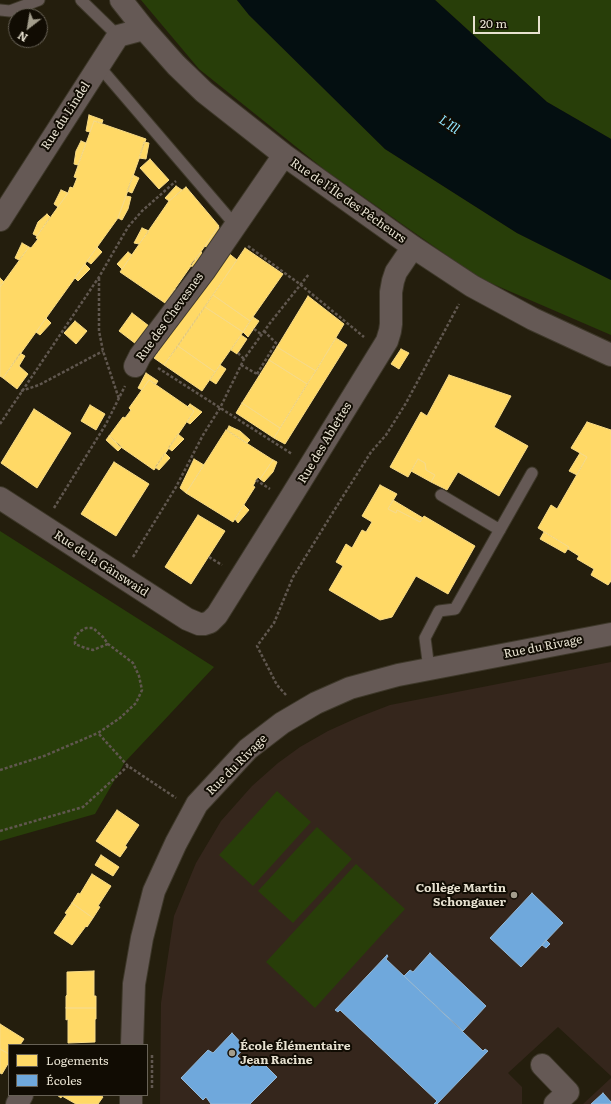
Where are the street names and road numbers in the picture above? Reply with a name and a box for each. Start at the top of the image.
street label: Rue du Lindel [39,79,93,153]
street label: Rue de l'Île des Pêcheurs [287,156,409,246]
street label: Rue des Chevesnes [133,270,207,364]
street label: Rue des Ablettes [295,400,355,486]
street label: Rue de la Gänswaid [51,528,151,600]
street label: Rue du Rivage [502,632,584,662]
street label: Rue du Rivage [204,732,270,798]

